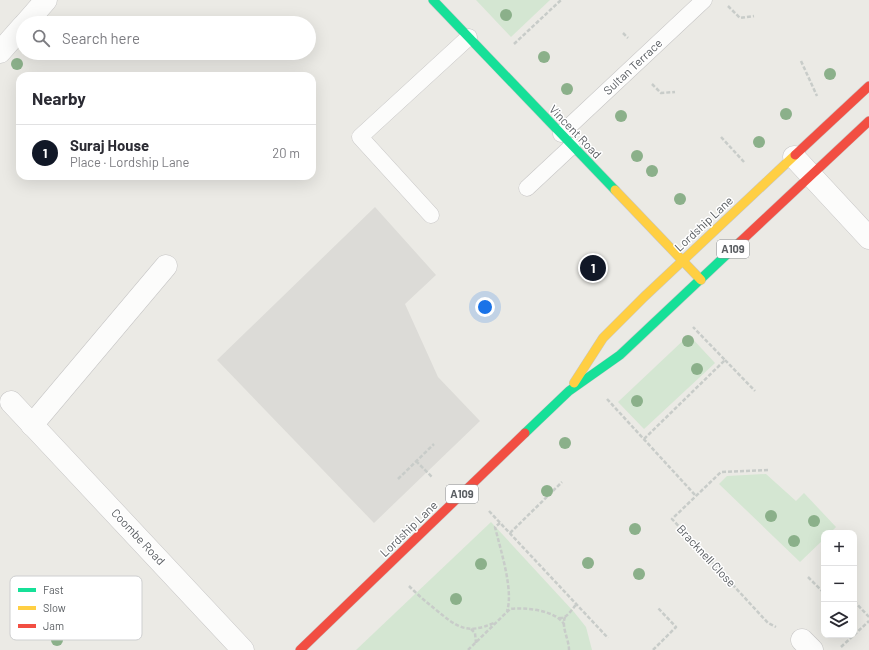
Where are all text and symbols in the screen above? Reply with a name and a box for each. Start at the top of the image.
search box [16,16,316,60]
icon: search [30,27,52,49]
text: Search here [62,29,140,47]
street label: Sultan Terrace [600,35,665,97]
text: Nearby [32,88,86,108]
street label: Vincent Road [547,102,605,161]
text: Suraj House [70,136,149,154]
text: 1 [43,145,47,161]
text: 20 m [272,145,300,161]
text: Place · Lordship Lane [70,154,189,170]
street label: Lordship Lane [671,193,735,254]
road number: A109 [717,240,749,258]
pin: 1 [580,253,606,283]
your location [475,297,495,317]
road number: A109 [446,485,478,503]
street label: Lordship Lane [377,497,440,559]
street label: Coombe Road [109,505,168,567]
street label: Bracknell Close [674,521,739,589]
map controls [821,530,857,638]
button: + [821,530,857,566]
button: − [821,566,857,602]
legend [10,576,142,640]
text: Fast [43,583,64,596]
text: Slow [43,601,66,614]
button: layers [821,602,857,638]
text: Jam [43,619,64,632]

